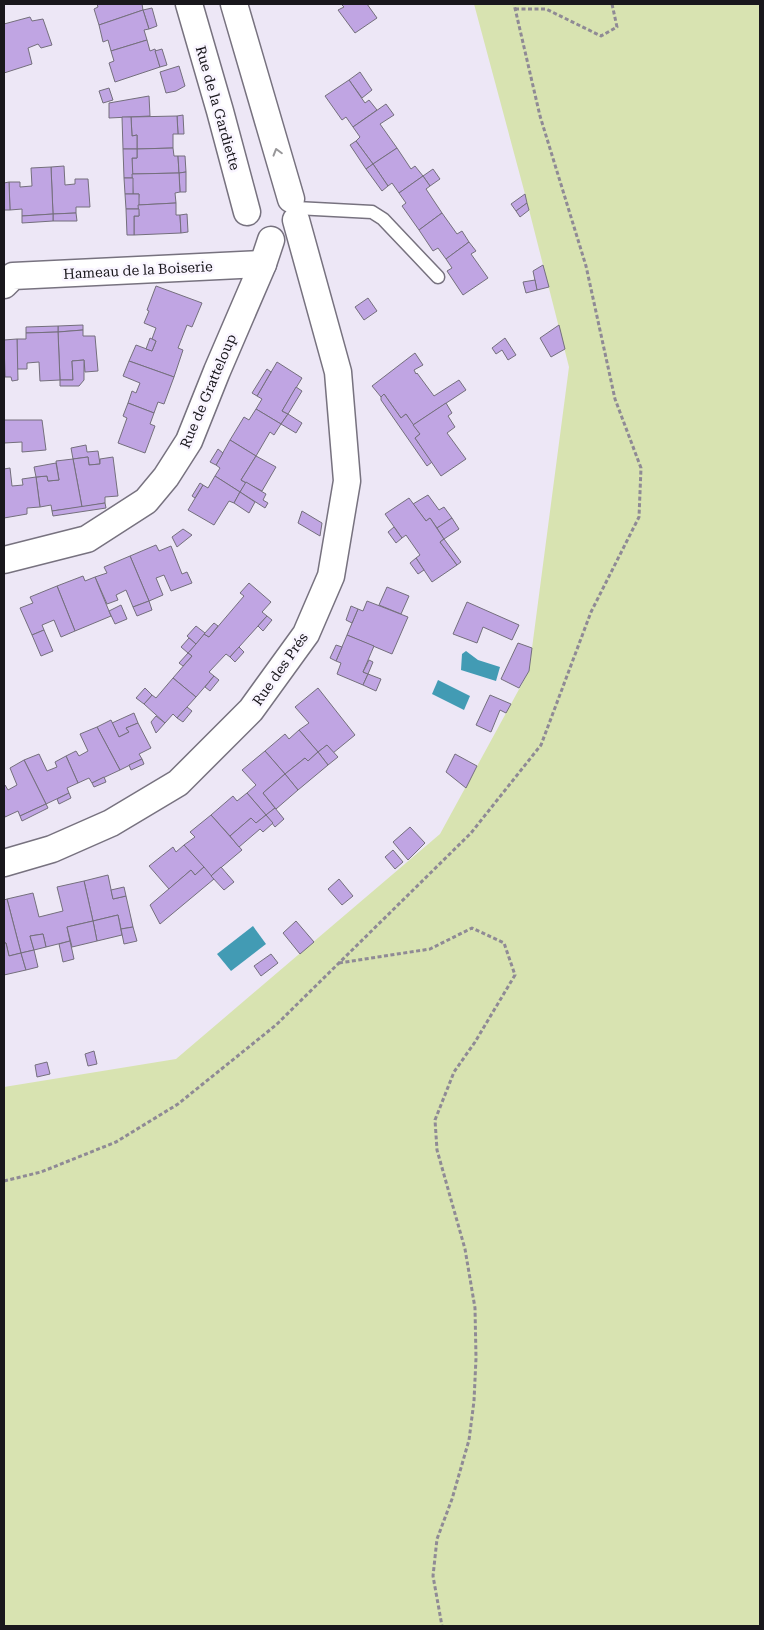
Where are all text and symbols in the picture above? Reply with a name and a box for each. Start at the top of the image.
street label: Rue de la Gardiette [193,44,244,172]
one-way arrow [273,149,283,157]
street label: Hameau de la Boiserie [63,258,213,282]
street label: Rue de Gratteloup [177,332,239,450]
street label: Rue des Prés [249,629,311,709]

